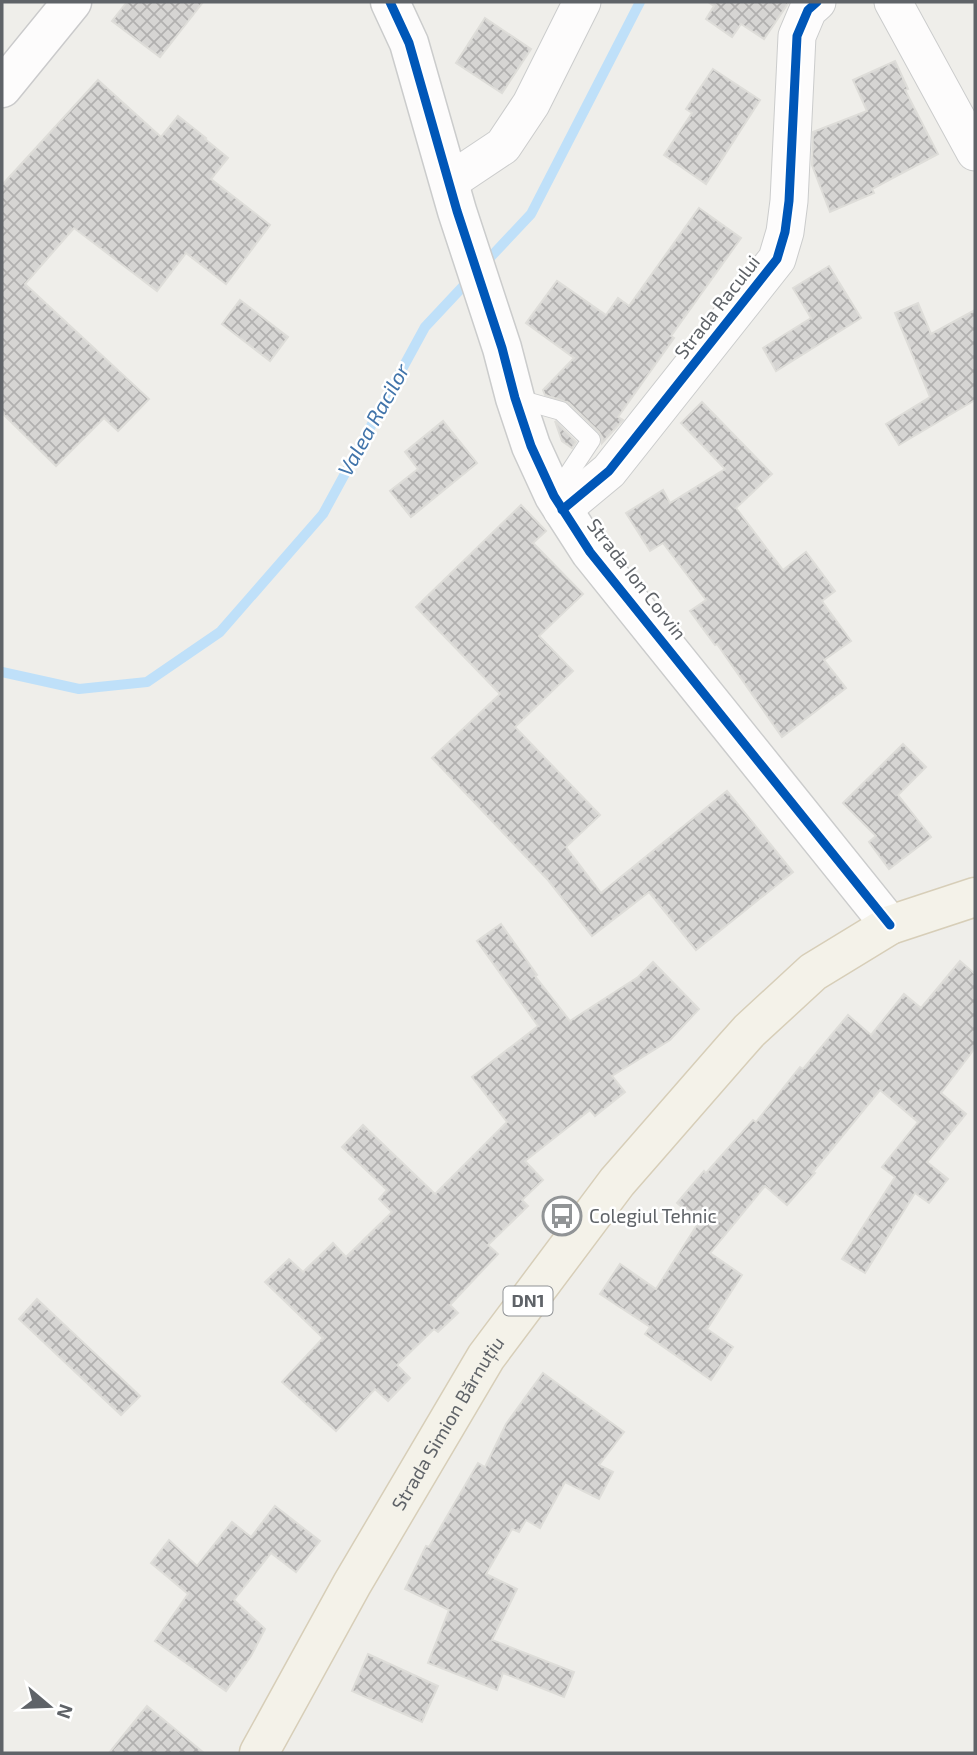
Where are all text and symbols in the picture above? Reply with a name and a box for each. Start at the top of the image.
street label: Strada Racului [669,250,764,363]
water label: Valea Racilor [332,358,414,480]
street label: Strada Ion Corvin [583,513,692,644]
bus stop icon: Colegiul Tehnic [541,1195,583,1237]
place label: Colegiul Tehnic [589,1204,717,1227]
road number: DN1 [504,1286,552,1316]
street label: Strada Simion Bărnuțiu [386,1331,509,1514]
north arrow [14,1671,84,1741]
text: N [52,1701,79,1722]

